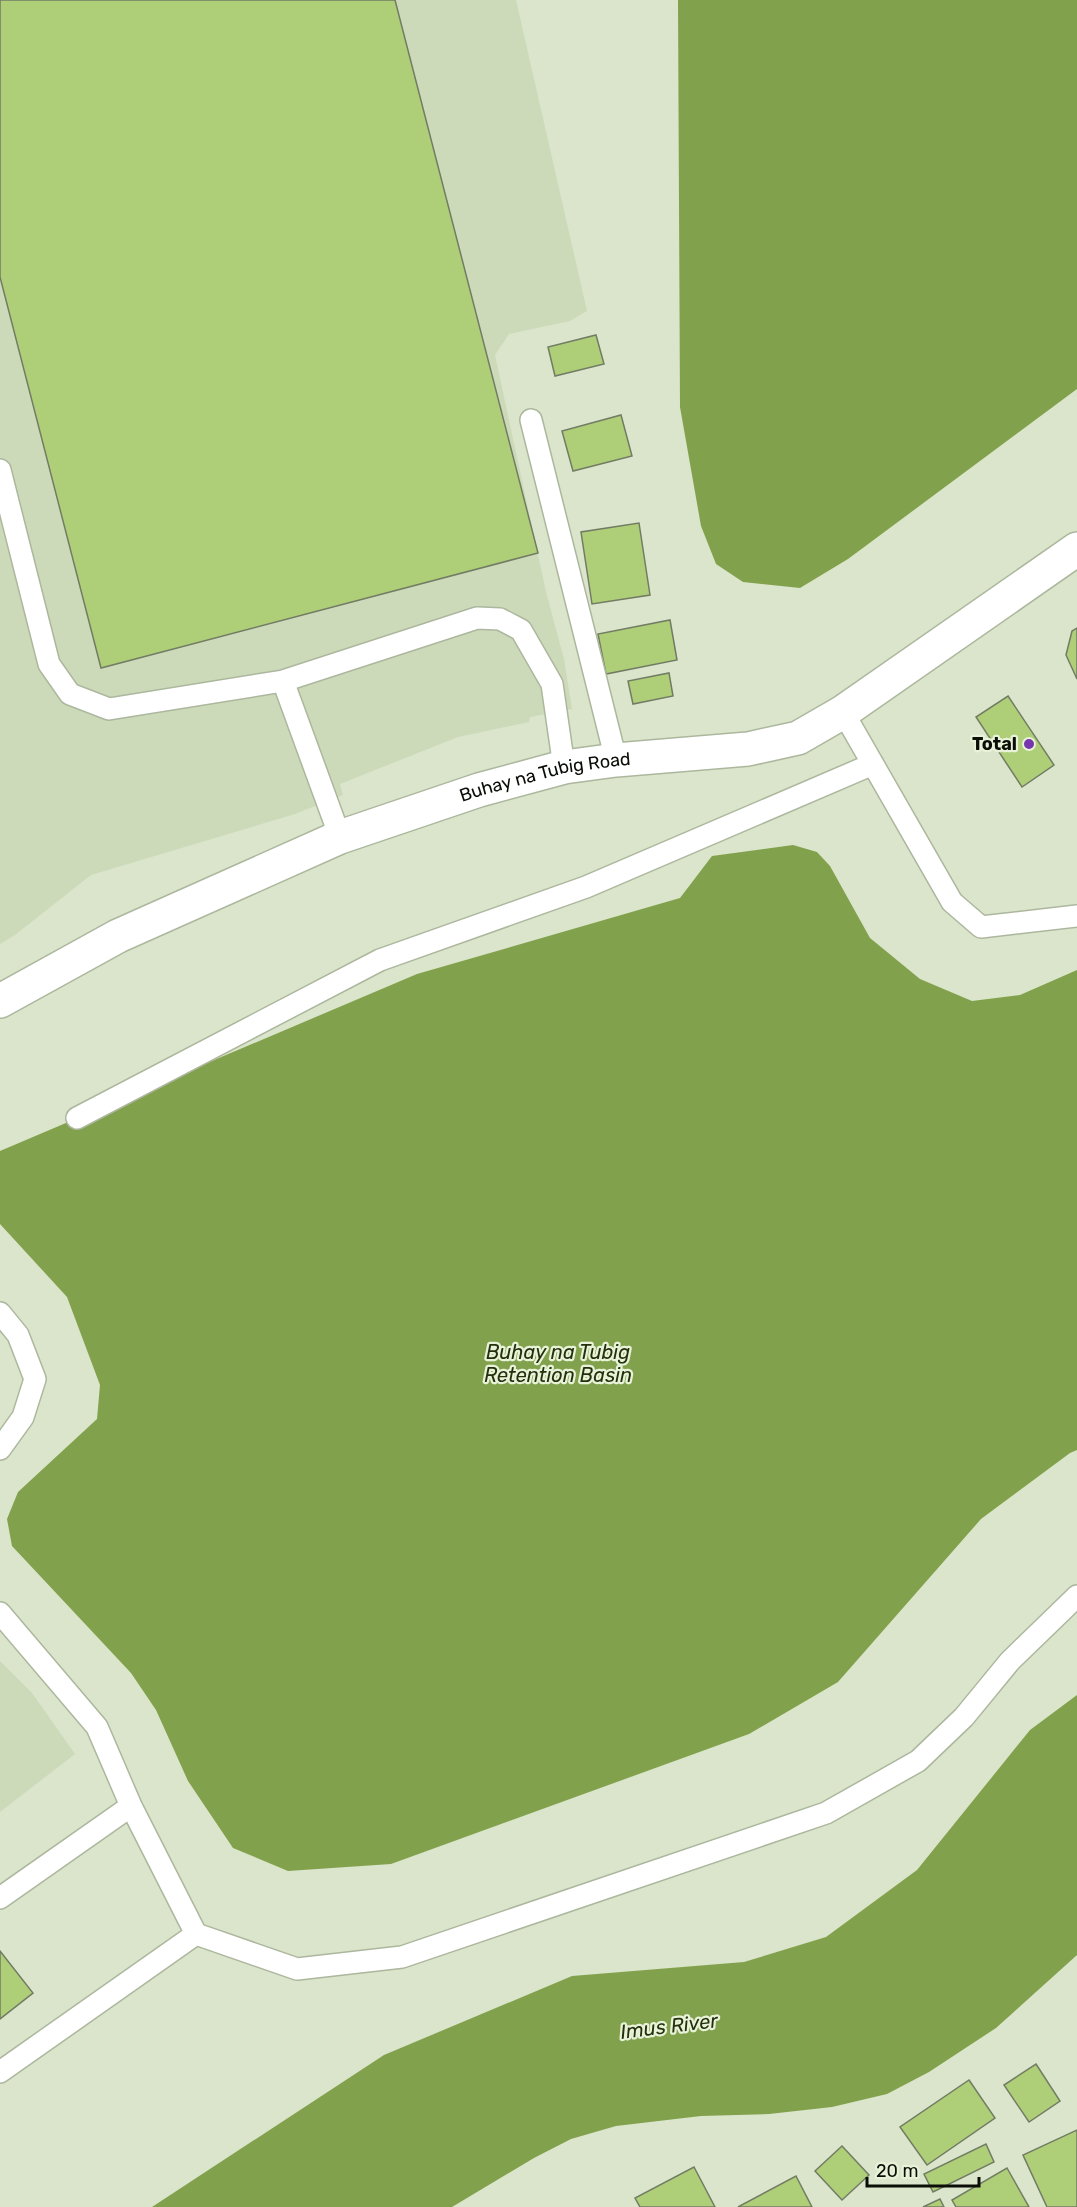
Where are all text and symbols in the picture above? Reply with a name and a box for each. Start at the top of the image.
place label: Total [972,733,1017,755]
marker: Total [1022,737,1036,751]
street label: Buhay na Tubig Road [456,748,631,807]
water label: Buhay na Tubig Retention Basin [484,1340,632,1387]
water label: Imus River [619,2008,720,2044]
scale bar [867,2150,980,2188]
text: 20 m [876,2160,918,2182]

